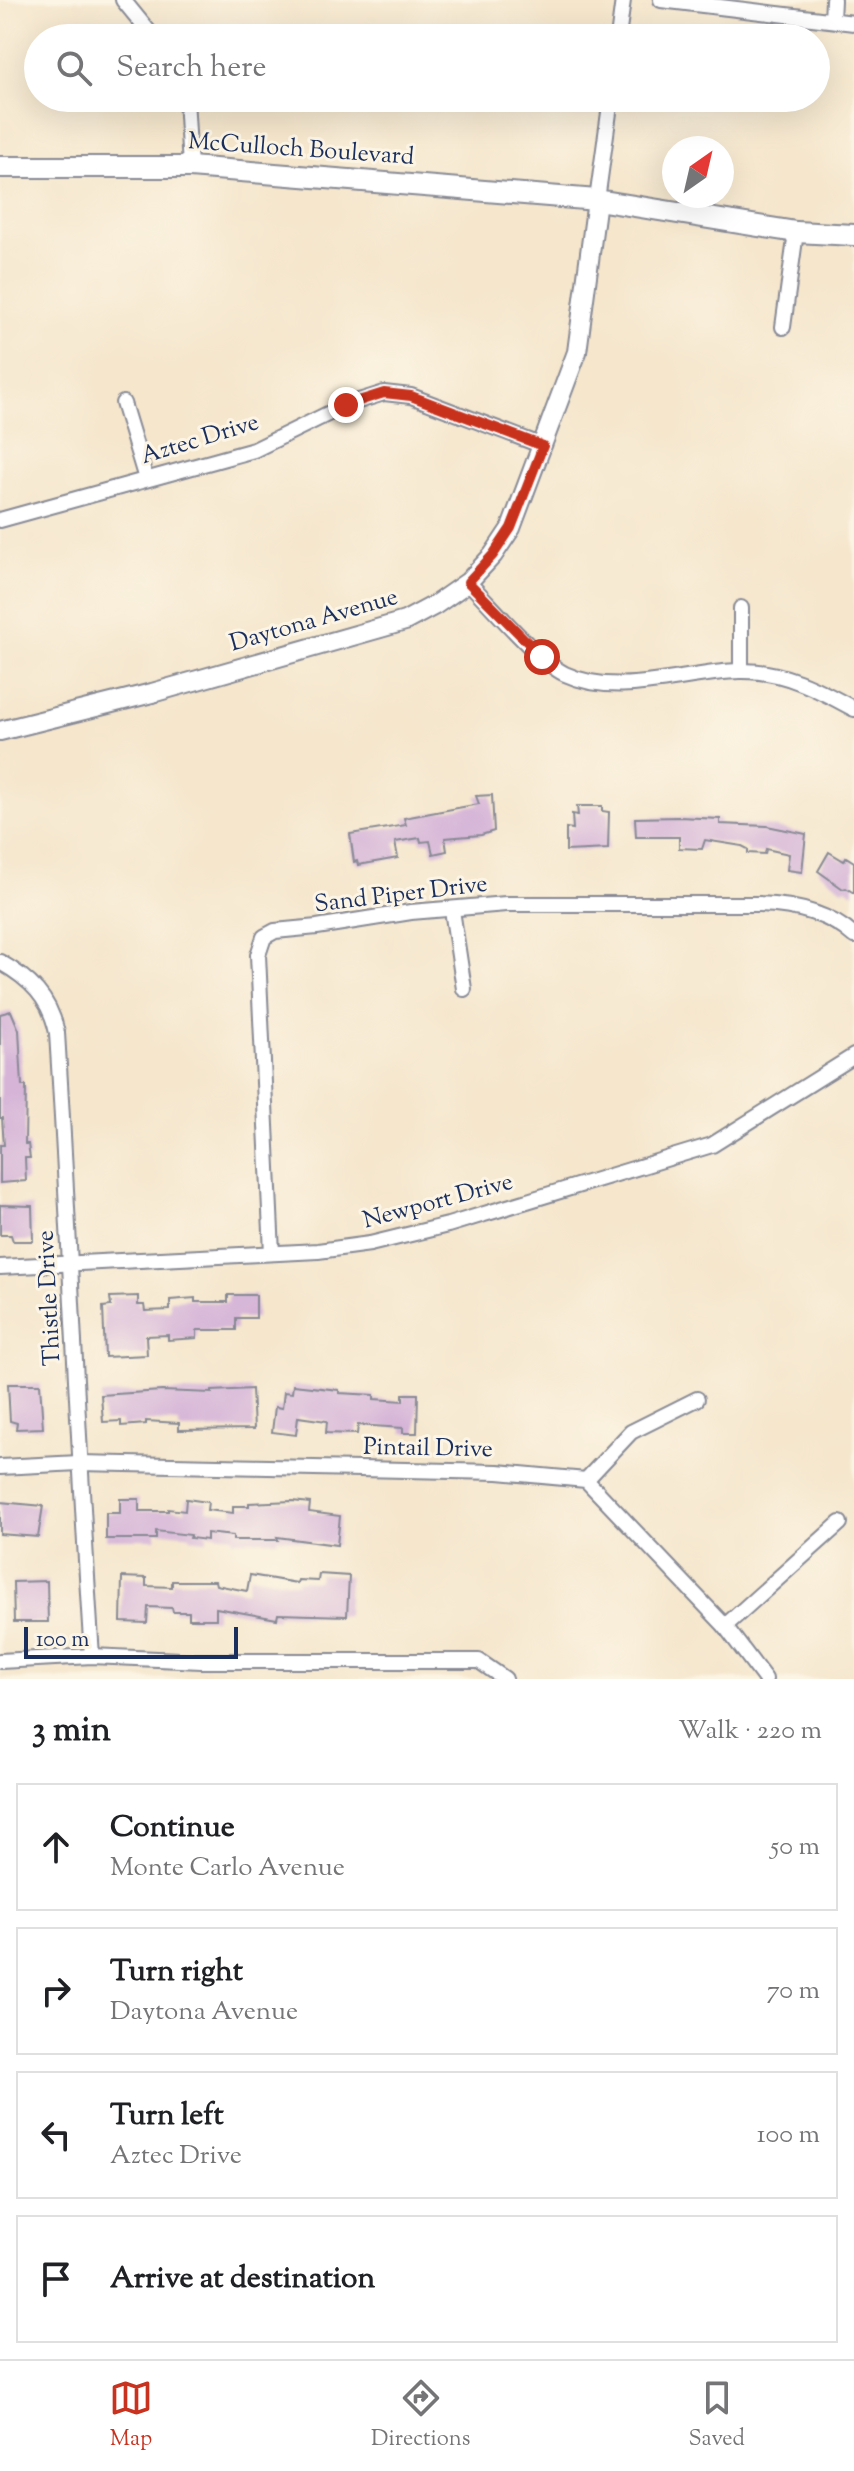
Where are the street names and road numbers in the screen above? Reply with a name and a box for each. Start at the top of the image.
street label: McCulloch Boulevard [187,125,416,175]
street label: Aztec Drive [137,406,263,474]
street label: Daytona Avenue [226,581,402,661]
street label: Sand Piper Drive [312,868,490,922]
street label: Newport Drive [359,1166,517,1238]
street label: Thistle Drive [29,1229,71,1367]
street label: Pintail Drive [363,1431,493,1467]

